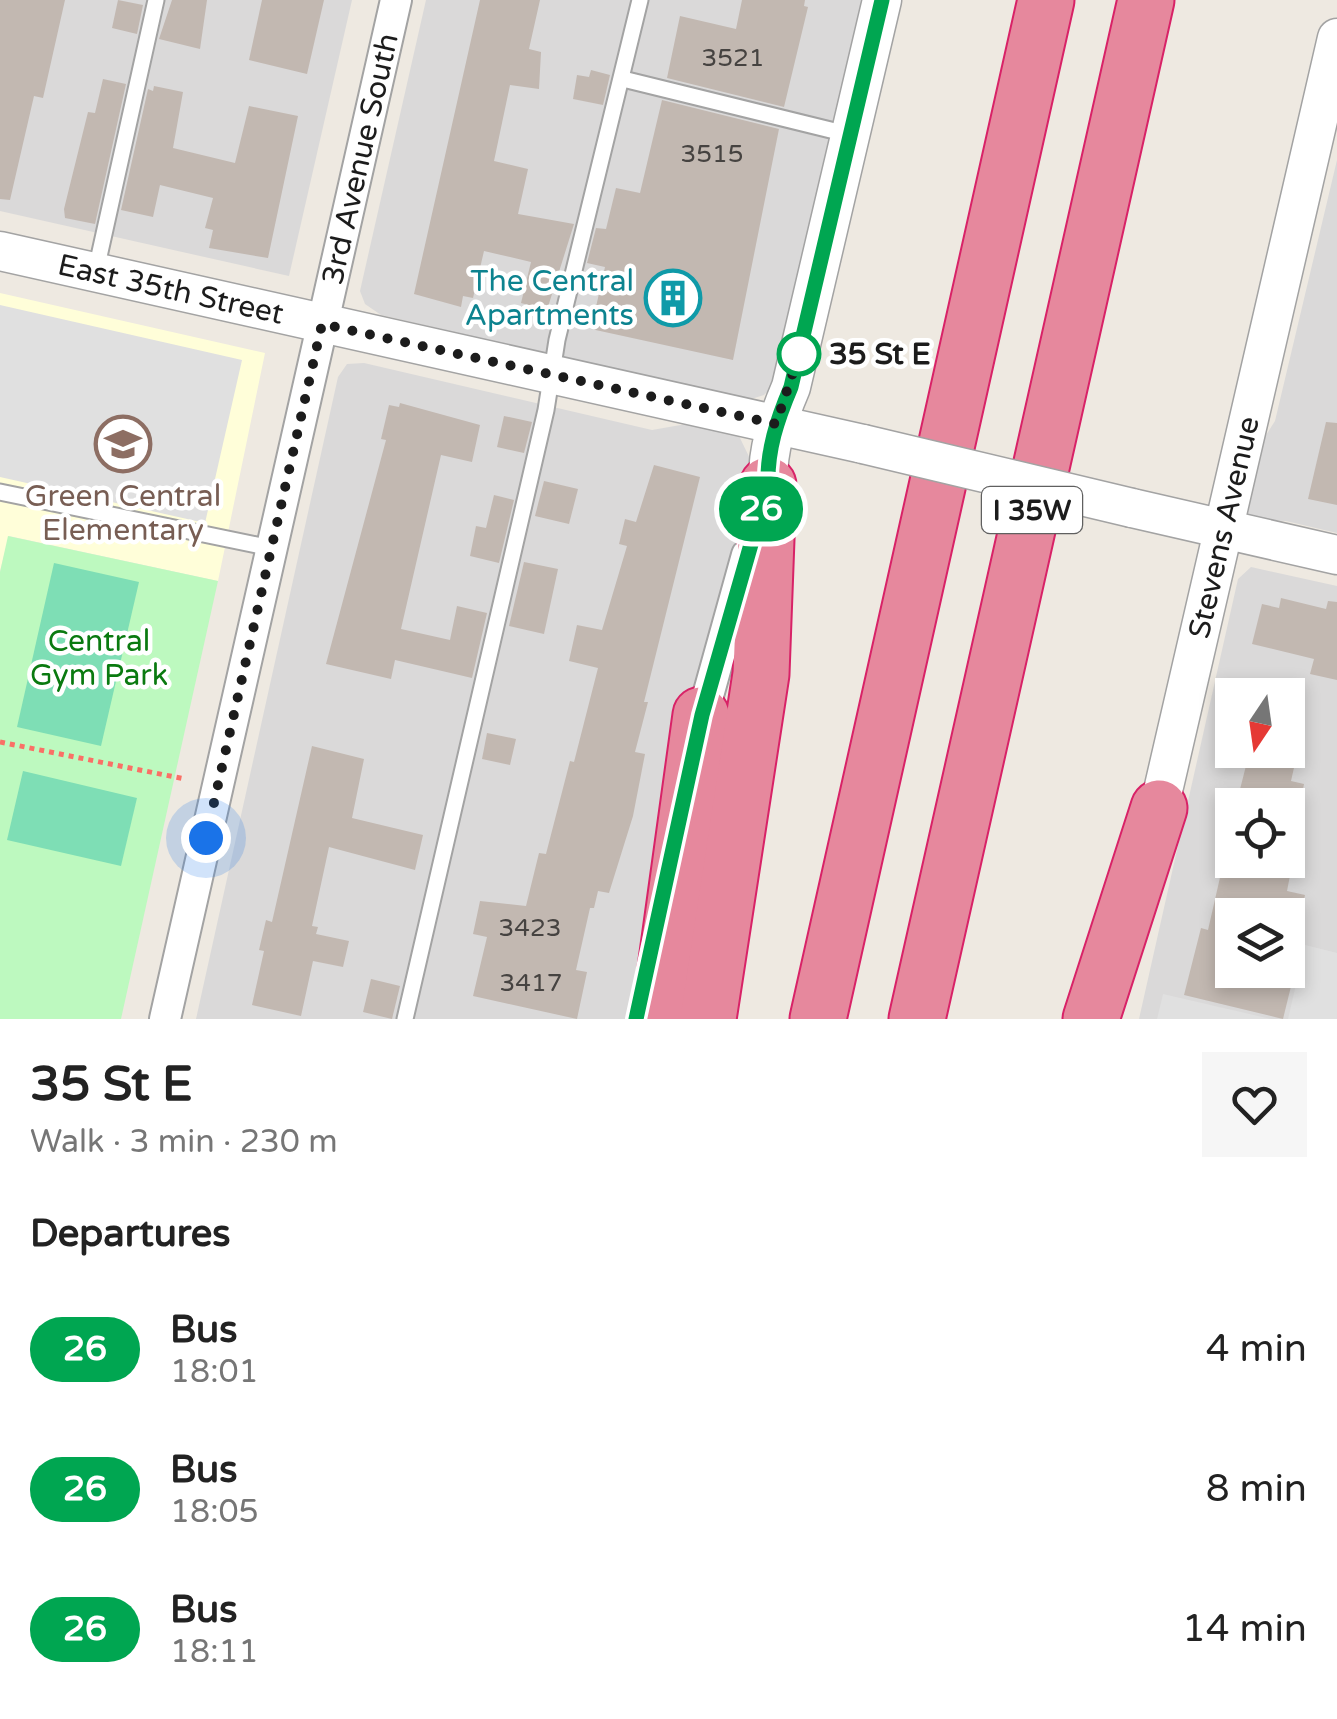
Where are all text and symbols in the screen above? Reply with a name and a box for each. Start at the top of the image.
street label: 3rd Avenue South [314,30,407,288]
house number: 3521 [702,43,764,73]
house number: 3515 [681,139,743,169]
street label: East 35th Street [54,246,287,333]
place label: The Central Apartments [465,263,634,334]
building icon: The Central Apartments [643,268,703,328]
marker: 35 St E [778,333,820,375]
place label: 35 St E [829,336,931,373]
street label: Stevens Avenue [1181,413,1268,642]
school or university icon: Green Central Elementary [93,414,153,474]
line badge: 26 [716,476,806,542]
place label: Green Central Elementary [25,478,221,549]
road number: I 35W [982,487,1082,533]
text: 26 [739,488,783,530]
park label: Central Gym Park [30,623,168,694]
north arrow [1215,678,1305,768]
map controls [1215,678,1305,988]
button: locate [1215,788,1305,878]
your location [181,813,231,863]
button: layers [1215,898,1305,988]
house number: 3423 [499,913,561,943]
house number: 3417 [500,968,562,998]
button: heart [1202,1052,1307,1157]
text: 35 St E [30,1056,193,1114]
text: Walk · 3 min · 230 m [30,1123,338,1161]
text: Departures [30,1211,231,1257]
text: Bus [170,1307,237,1353]
text: 4 min [1206,1326,1307,1372]
text: 26 [63,1328,107,1370]
text: 18:01 [170,1353,259,1391]
text: Bus [170,1447,237,1493]
text: 8 min [1206,1466,1307,1512]
text: 26 [63,1468,107,1510]
text: 18:05 [170,1493,259,1531]
text: Bus [170,1587,237,1633]
text: 14 min [1182,1606,1307,1652]
text: 26 [63,1608,107,1650]
text: 18:11 [170,1633,259,1671]

